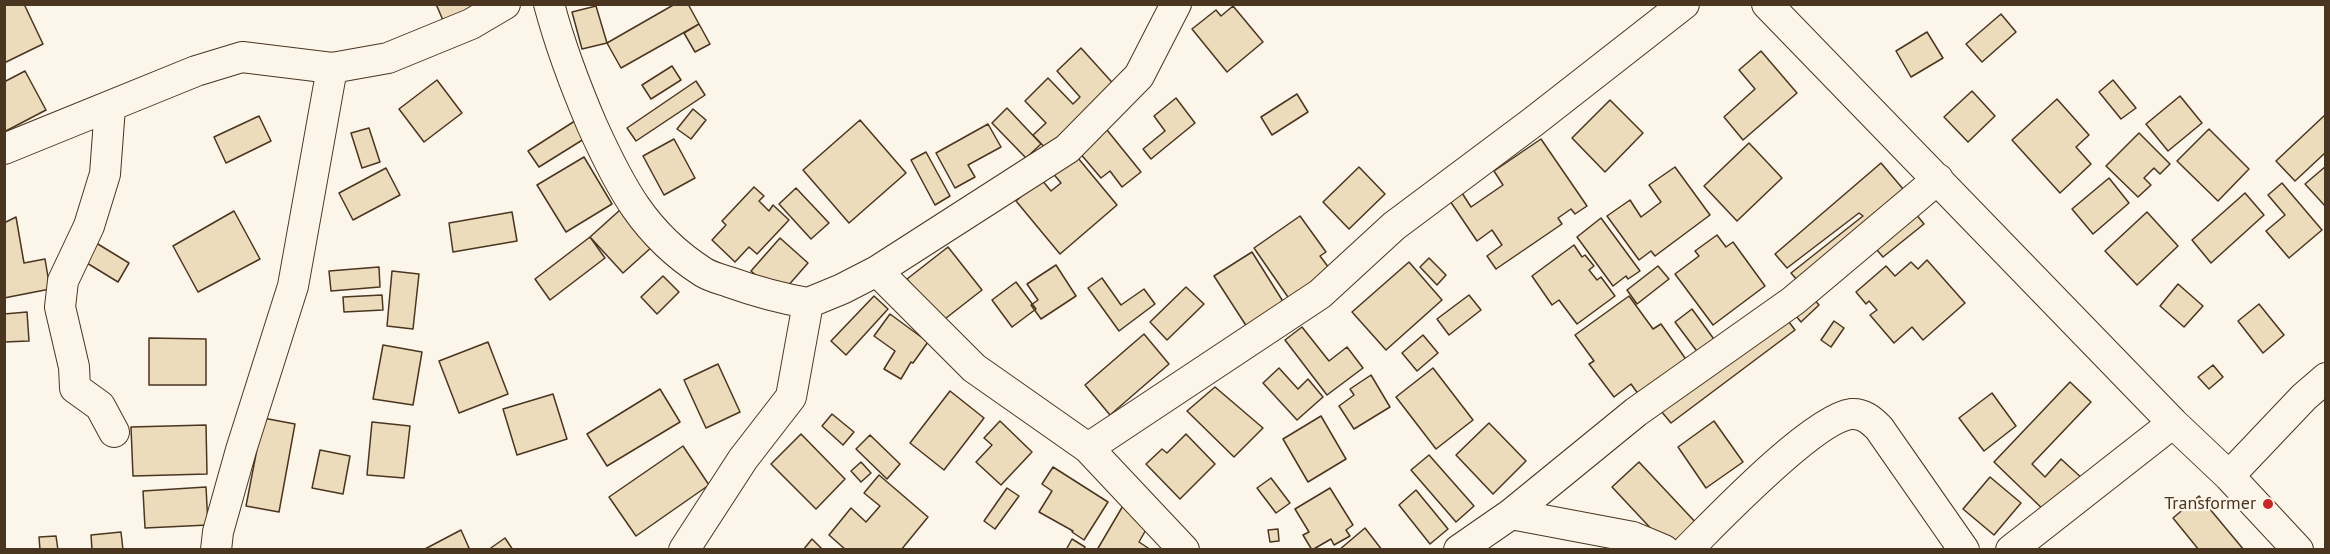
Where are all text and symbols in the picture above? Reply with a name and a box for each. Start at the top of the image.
place label: Transformer [2164,493,2256,515]
marker: Transformer [2261,497,2275,511]

